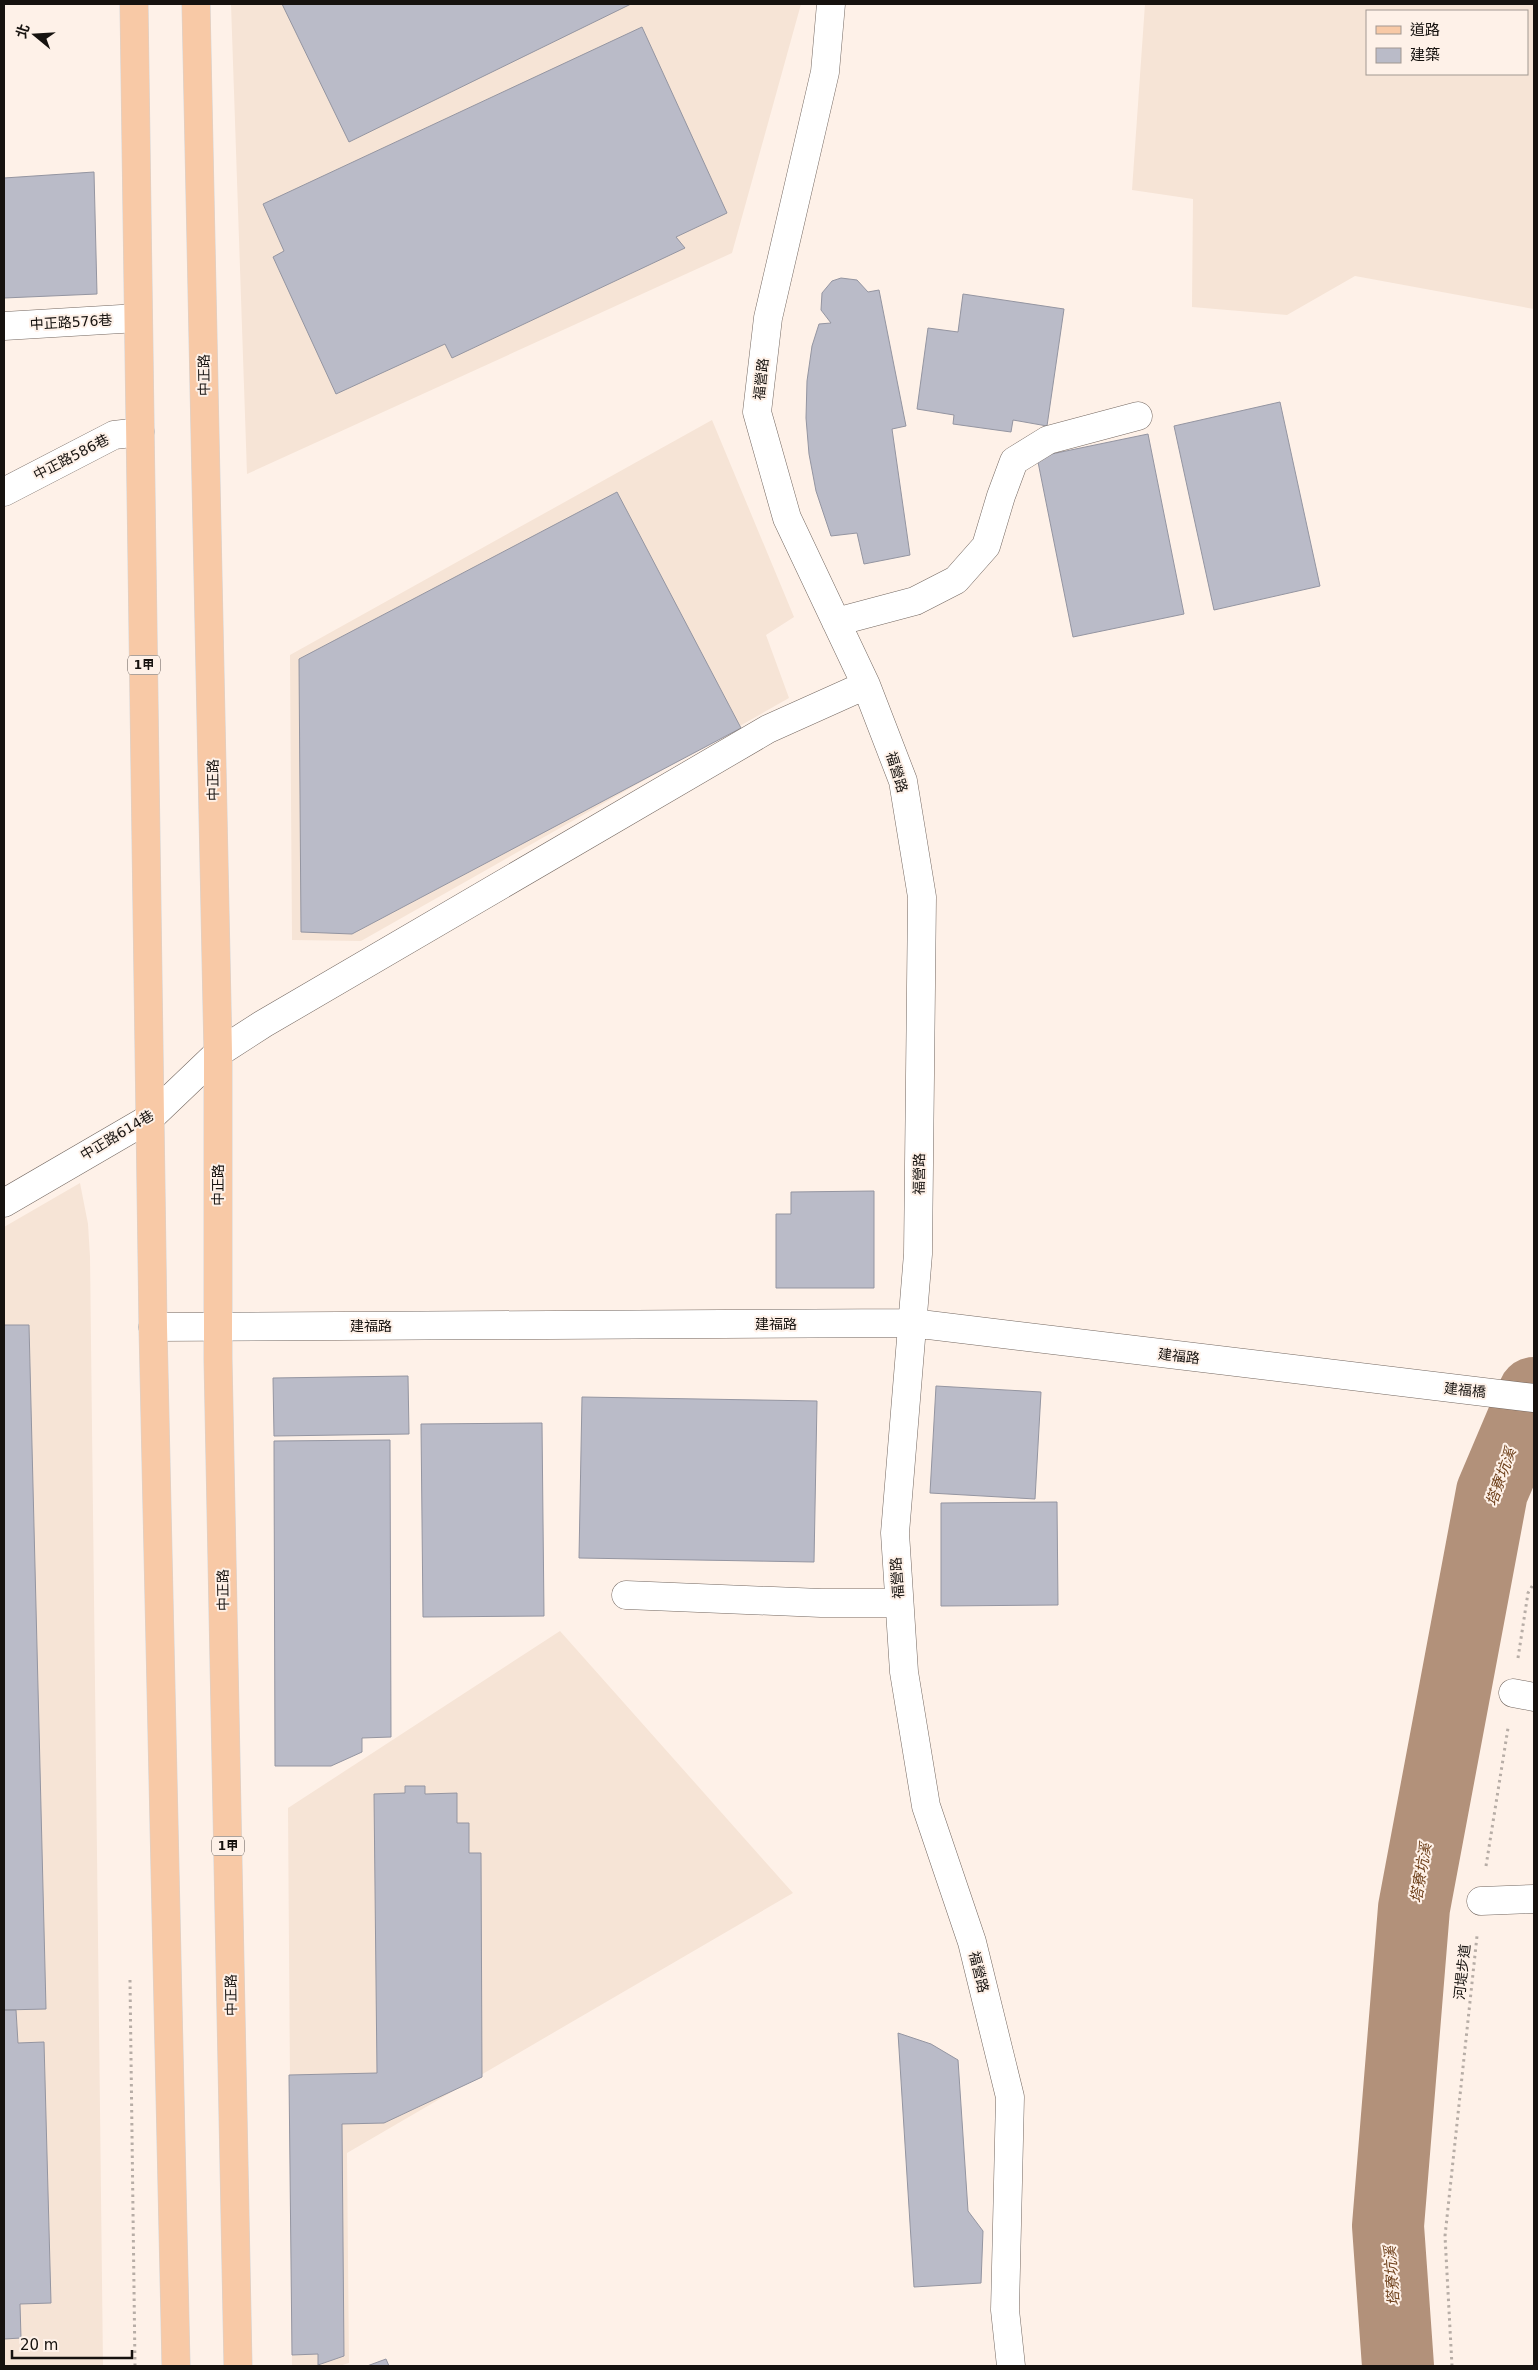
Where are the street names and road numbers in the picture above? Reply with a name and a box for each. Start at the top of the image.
street label: 中正路576巷 [29,312,113,332]
street label: 中正路 [196,354,212,396]
street label: 福營路 [751,357,771,401]
street label: 中正路586巷 [31,431,111,483]
road number: 1甲 [128,656,160,674]
street label: 福營路 [883,750,911,794]
street label: 中正路 [205,759,221,801]
street label: 中正路614巷 [77,1107,157,1163]
street label: 福營路 [911,1153,927,1195]
street label: 中正路 [210,1164,226,1206]
street label: 建福路 [755,1316,797,1332]
street label: 建福路 [350,1318,392,1334]
street label: 建福路 [1157,1346,1201,1366]
street label: 建福橋 [1443,1380,1487,1400]
street label: 福營路 [888,1556,906,1600]
street label: 中正路 [215,1569,231,1611]
road number: 1甲 [212,1836,244,1855]
street label: 河堤步道 [1451,1943,1473,2001]
street label: 福營路 [966,1950,992,1994]
street label: 中正路 [223,1974,239,2016]

